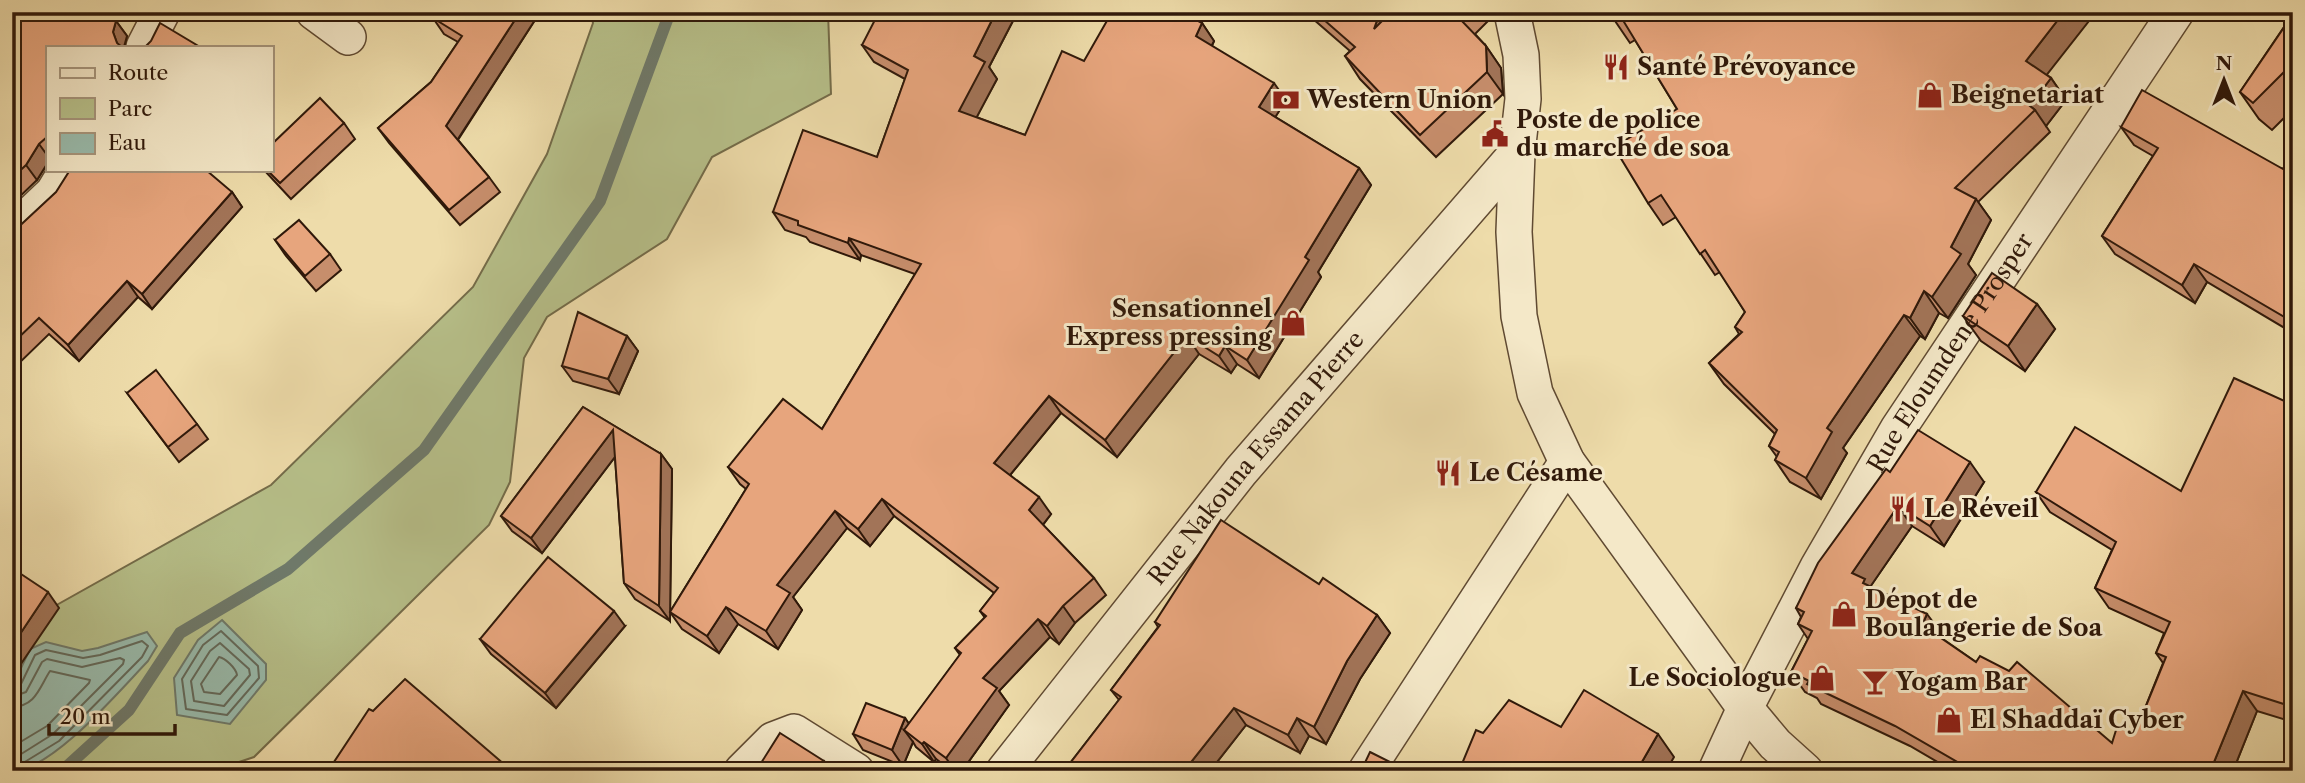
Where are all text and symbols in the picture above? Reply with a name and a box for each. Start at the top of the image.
legend [46,46,273,172]
north arrow [2190,46,2260,116]
restaurant icon: Santé Prévoyance [1601,52,1631,82]
place label: Santé Prévoyance [1637,52,1856,81]
text: N [2216,52,2232,75]
text: Route [108,60,168,85]
shop icon: Beignetariat [1915,80,1945,110]
place label: Beignetariat [1951,80,2104,109]
bank icon: Western Union [1271,85,1301,115]
place label: Western Union [1306,85,1493,114]
text: Parc [108,96,152,121]
place label: Poste de police du marché de soa [1516,105,1731,162]
public building icon: Poste de police du marché de soa [1480,119,1510,149]
text: Eau [108,130,147,155]
street label: Rue Eloumdene Prosper [1861,227,2039,477]
place label: Sensationnel Express pressing [1066,294,1273,351]
shop icon: Sensationnel Express pressing [1278,308,1308,338]
street label: Rue Nakouna Essama Pierre [1142,325,1370,590]
restaurant icon: Le Césame [1433,458,1463,488]
place label: Le Césame [1469,458,1603,487]
restaurant icon: Le Réveil [1888,494,1918,524]
place label: Le Réveil [1924,494,2039,523]
place label: Dépot de Boulangerie de Soa [1865,585,2103,642]
shop icon: Dépot de Boulangerie de Soa [1829,599,1859,629]
place label: Le Sociologue [1629,663,1801,692]
shop icon: Le Sociologue [1807,663,1837,693]
bar icon: Yogam Bar [1860,667,1890,697]
place label: Yogam Bar [1895,667,2028,696]
scale bar [49,692,175,736]
text: 20 m [60,704,111,729]
shop icon: El Shaddaï Cyber [1934,705,1964,735]
place label: El Shaddaï Cyber [1970,705,2184,734]

